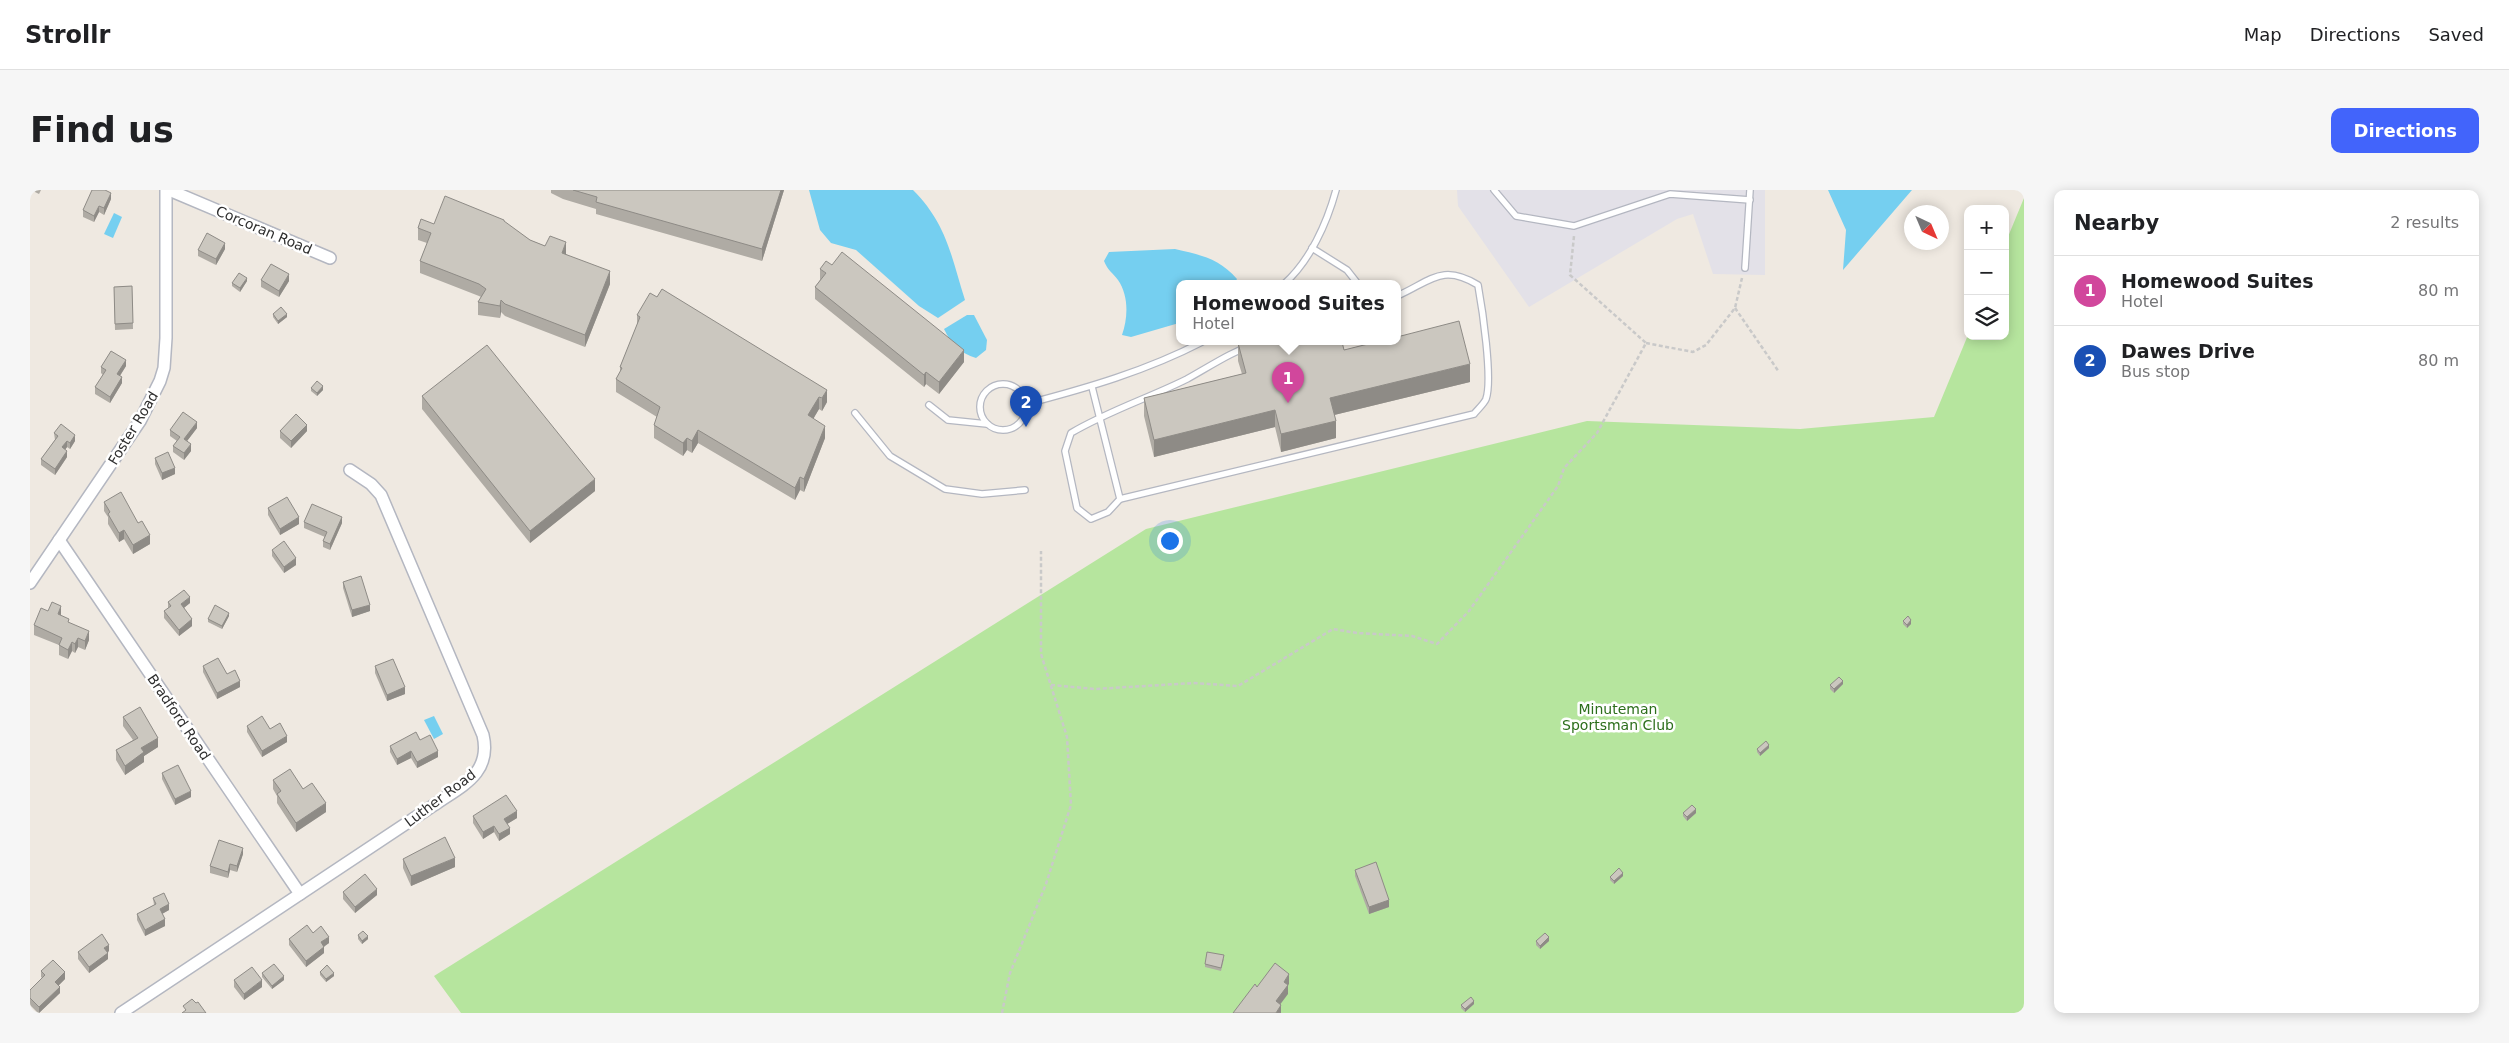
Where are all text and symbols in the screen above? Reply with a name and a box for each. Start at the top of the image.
text: Strollr [25,21,110,49]
text: Map [2244,24,2282,45]
text: Directions [2310,24,2400,45]
text: Saved [2428,24,2484,45]
button: Directions [2331,108,2479,153]
text: Find us [30,110,174,150]
street label: Corcoran Road [214,203,314,257]
north arrow [1904,205,1949,250]
map controls [1964,205,2009,340]
button: + [1964,205,2009,250]
text: Nearby [2074,211,2159,235]
text: 2 results [2390,213,2459,232]
button: − [1964,250,2009,295]
text: Homewood Suites [2121,270,2314,292]
popup [1176,280,1401,345]
text: 1 [2084,281,2096,300]
text: 80 m [2418,281,2459,300]
text: Homewood Suites [1192,292,1385,314]
text: Hotel [2121,292,2163,311]
button: layers [1964,295,2009,340]
text: Hotel [1192,314,1235,333]
text: Dawes Drive [2121,340,2255,362]
text: 2 [2084,351,2096,370]
text: 80 m [2418,351,2459,370]
pin: 1 [1272,362,1304,403]
text: Bus stop [2121,362,2190,381]
pin: 2 [1010,386,1042,427]
street label: Foster Road [105,388,161,468]
your location [1157,528,1183,554]
street label: Bradford Road [144,671,214,763]
park label: Minuteman Sportsman Club [1562,701,1674,733]
street label: Luther Road [401,766,479,830]

